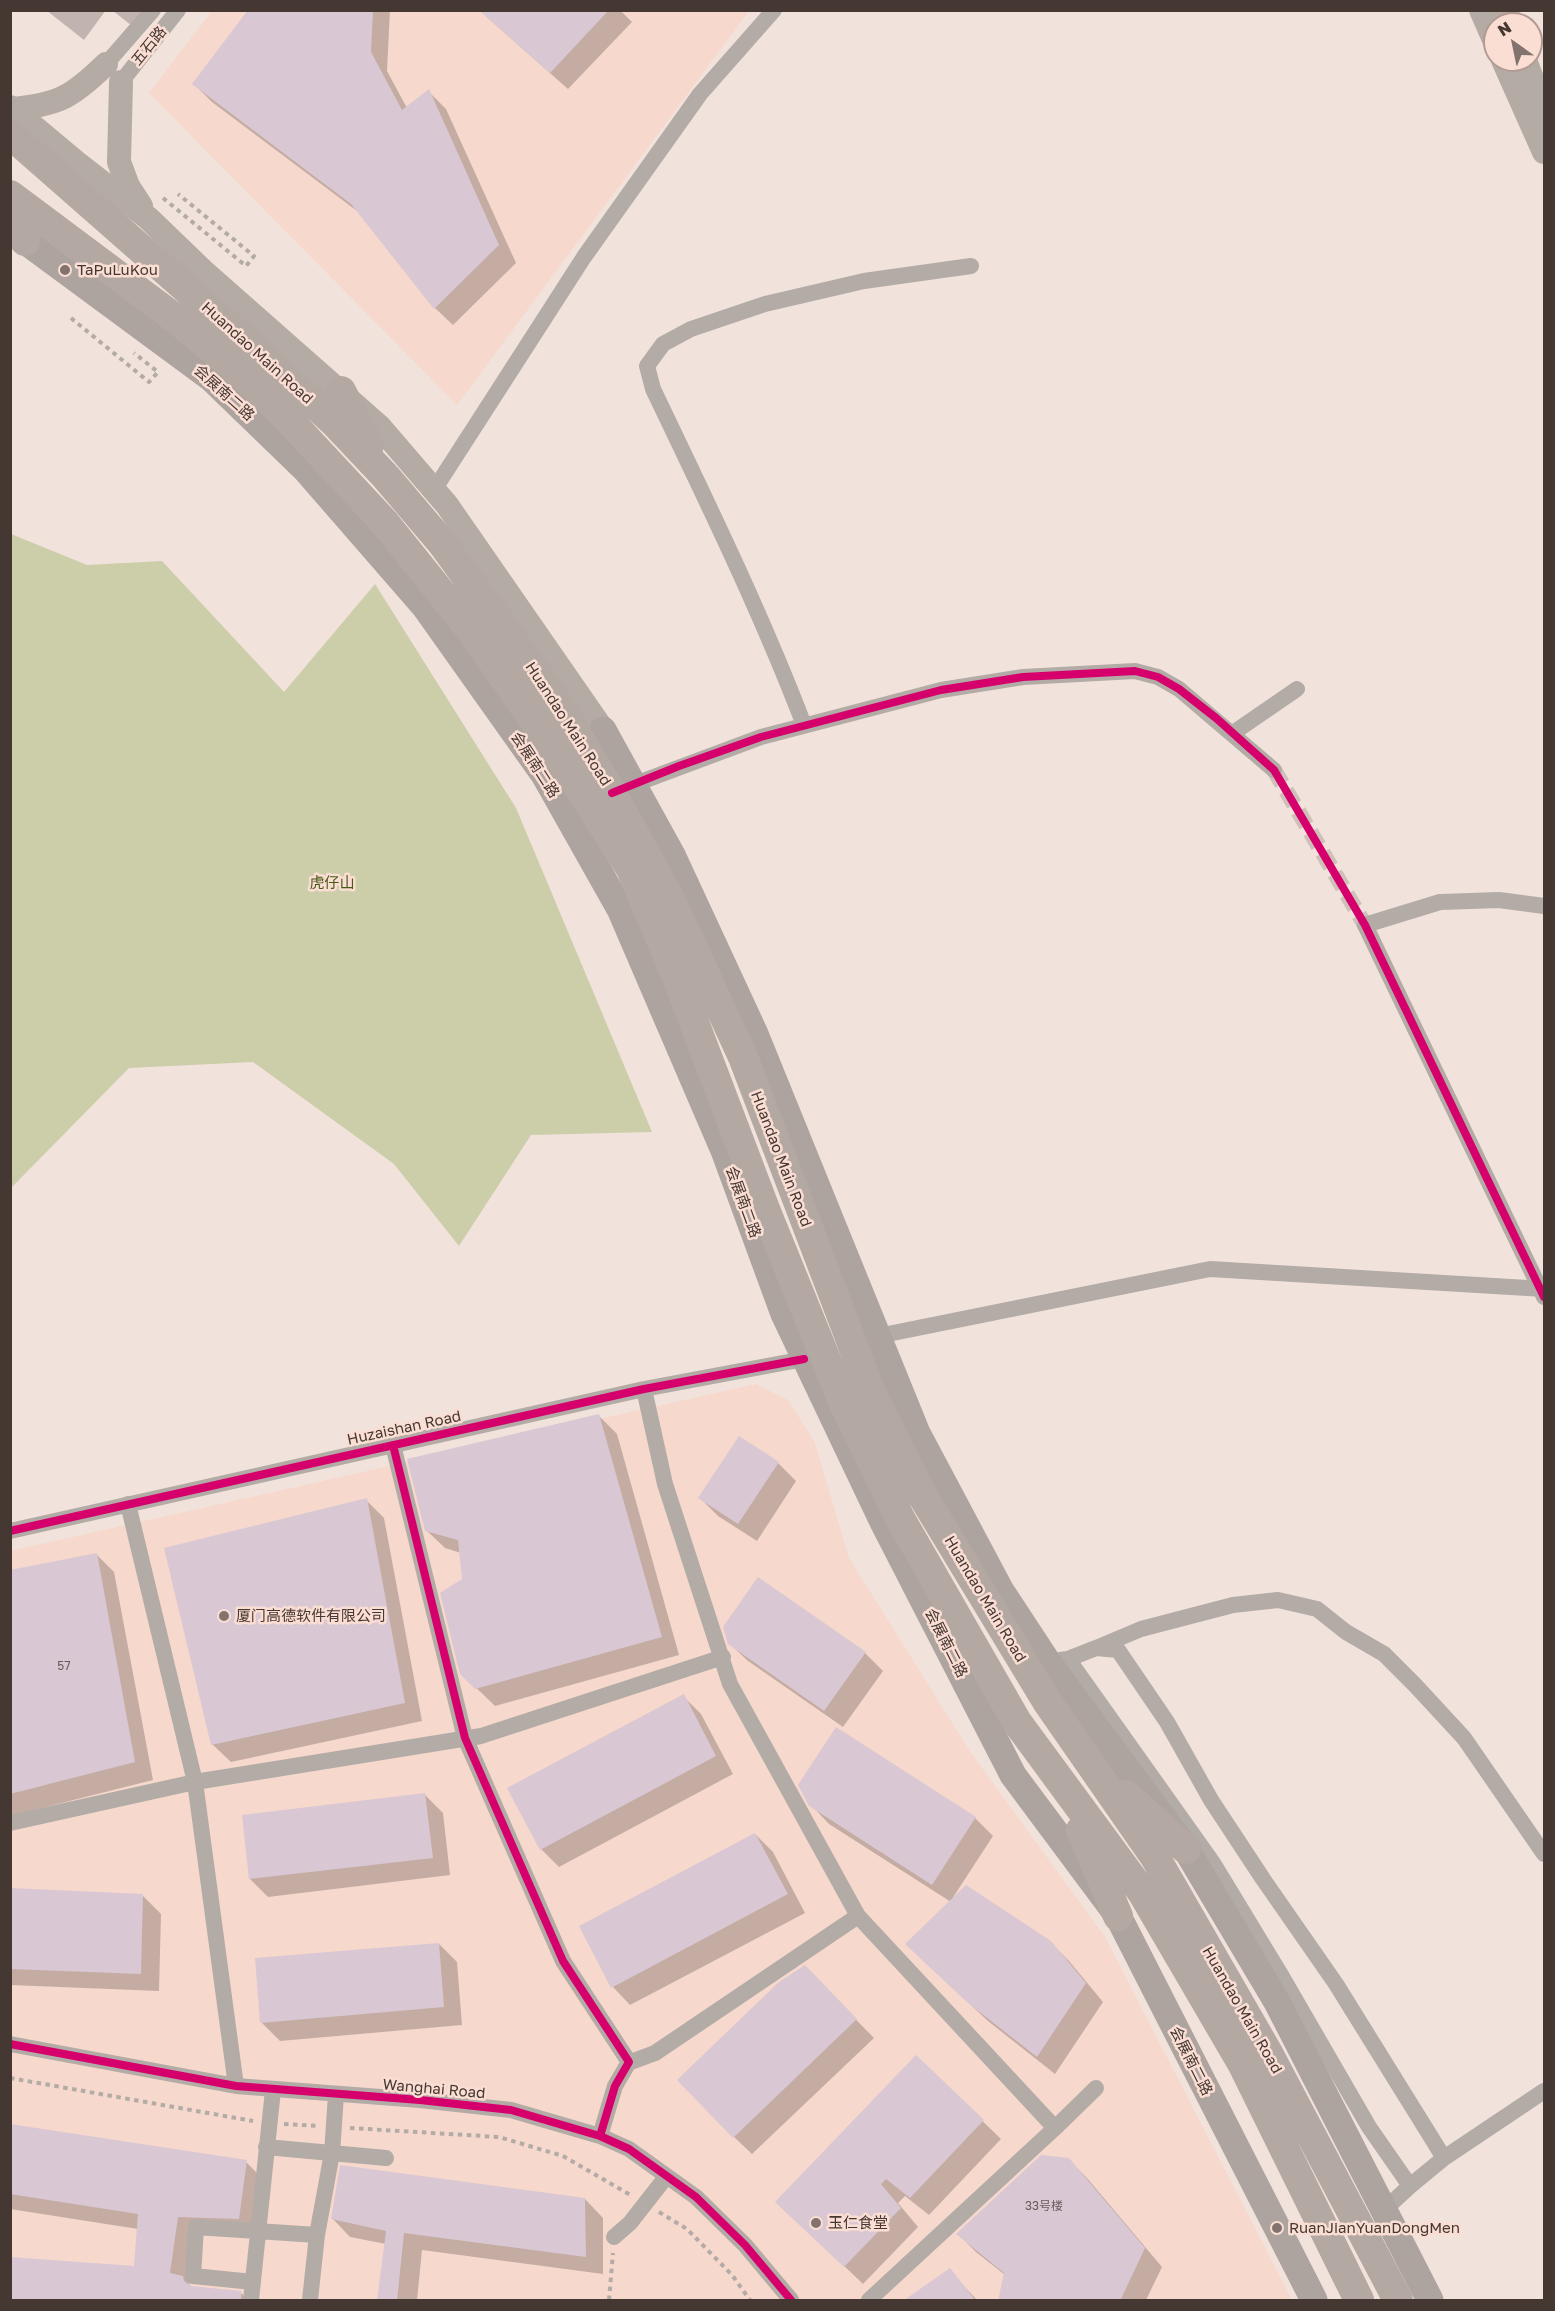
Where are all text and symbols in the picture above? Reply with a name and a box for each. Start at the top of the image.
north arrow [1483,12,1543,72]
text: N [1494,17,1515,40]
street label: 五石路 [128,23,170,69]
place label: TaPuLuKou [77,261,158,279]
marker: TaPuLuKou [58,263,72,277]
street label: Huandao Main Road [198,298,316,408]
street label: 会展南二路 [190,361,258,425]
street label: Huandao Main Road [521,659,615,789]
street label: 会展南二路 [507,729,563,801]
park label: 虎仔山 [310,874,354,892]
street label: Huandao Main Road [747,1089,815,1229]
street label: 会展南二路 [722,1164,764,1240]
street label: Huzaishan Road [345,1407,463,1449]
street label: Huandao Main Road [940,1533,1030,1665]
street label: 会展南二路 [921,1606,971,1680]
place label: 厦门高德软件有限公司 [236,1607,386,1625]
marker: 厦门高德软件有限公司 [217,1609,231,1623]
house number: 57 [57,1659,71,1673]
street label: Huandao Main Road [1198,1943,1286,2077]
street label: 会展南二路 [1166,2024,1216,2098]
street label: Wanghai Road [382,2076,486,2102]
house number: 33号楼 [1025,2199,1063,2213]
place label: 玉仁食堂 [828,2214,888,2232]
marker: 玉仁食堂 [809,2216,823,2230]
place label: RuanJianYuanDongMen [1289,2219,1460,2237]
marker: RuanJianYuanDongMen [1270,2221,1284,2235]

